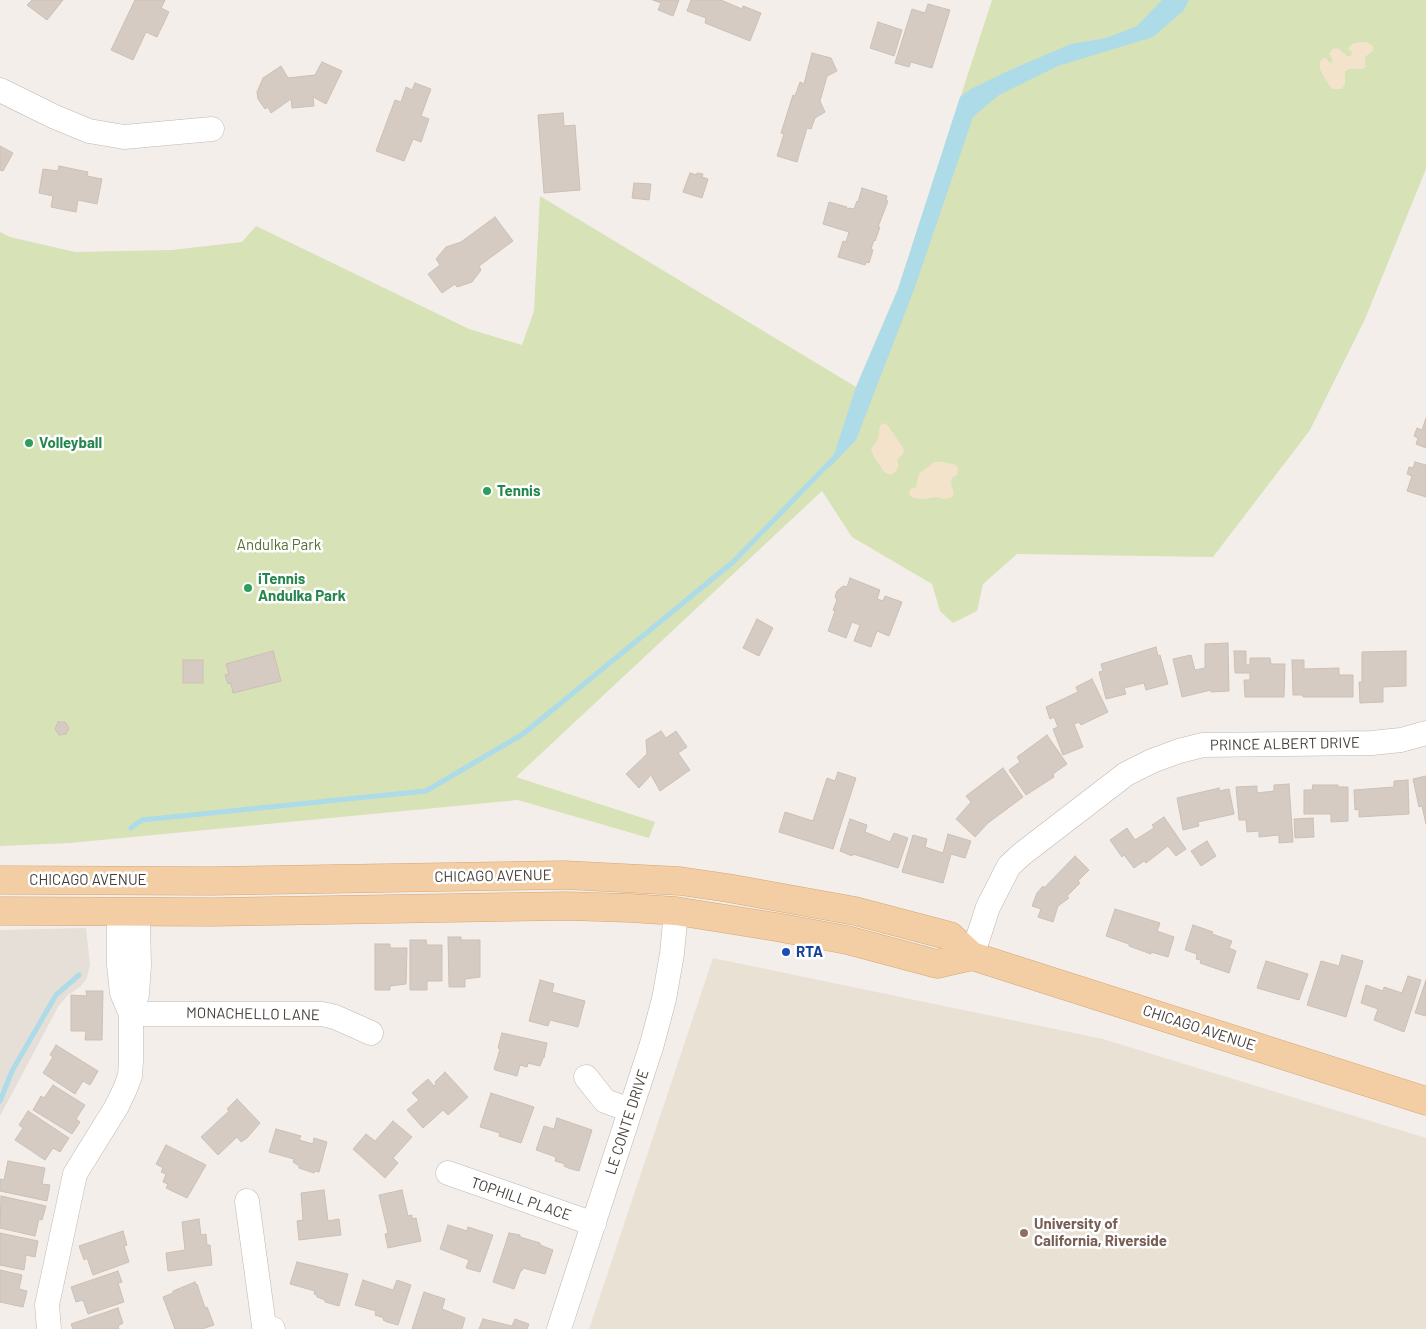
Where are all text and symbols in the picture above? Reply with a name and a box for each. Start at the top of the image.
place label: Volleyball [39,434,102,452]
marker: Volleyball [23,437,35,449]
place label: Tennis [497,482,540,500]
marker: Tennis [481,485,493,497]
park label: Andulka Park [237,536,321,554]
place label: iTennis Andulka Park [258,570,346,605]
marker: iTennis Andulka Park [242,582,254,594]
street label: PRINCE ALBERT DRIVE [1210,734,1360,754]
street label: CHICAGO AVENUE [434,866,552,886]
street label: CHICAGO AVENUE [29,871,147,889]
place label: RTA [796,943,823,961]
marker: RTA [780,946,792,958]
street label: CHICAGO AVENUE [1140,1001,1258,1055]
street label: MONACHELLO LANE [186,1004,320,1024]
street label: LE CONTE DRIVE [601,1067,653,1177]
street label: TOPHILL PLACE [468,1173,574,1225]
place label: University of California, Riverside [1034,1215,1167,1250]
marker: University of California, Riverside [1018,1227,1030,1239]

